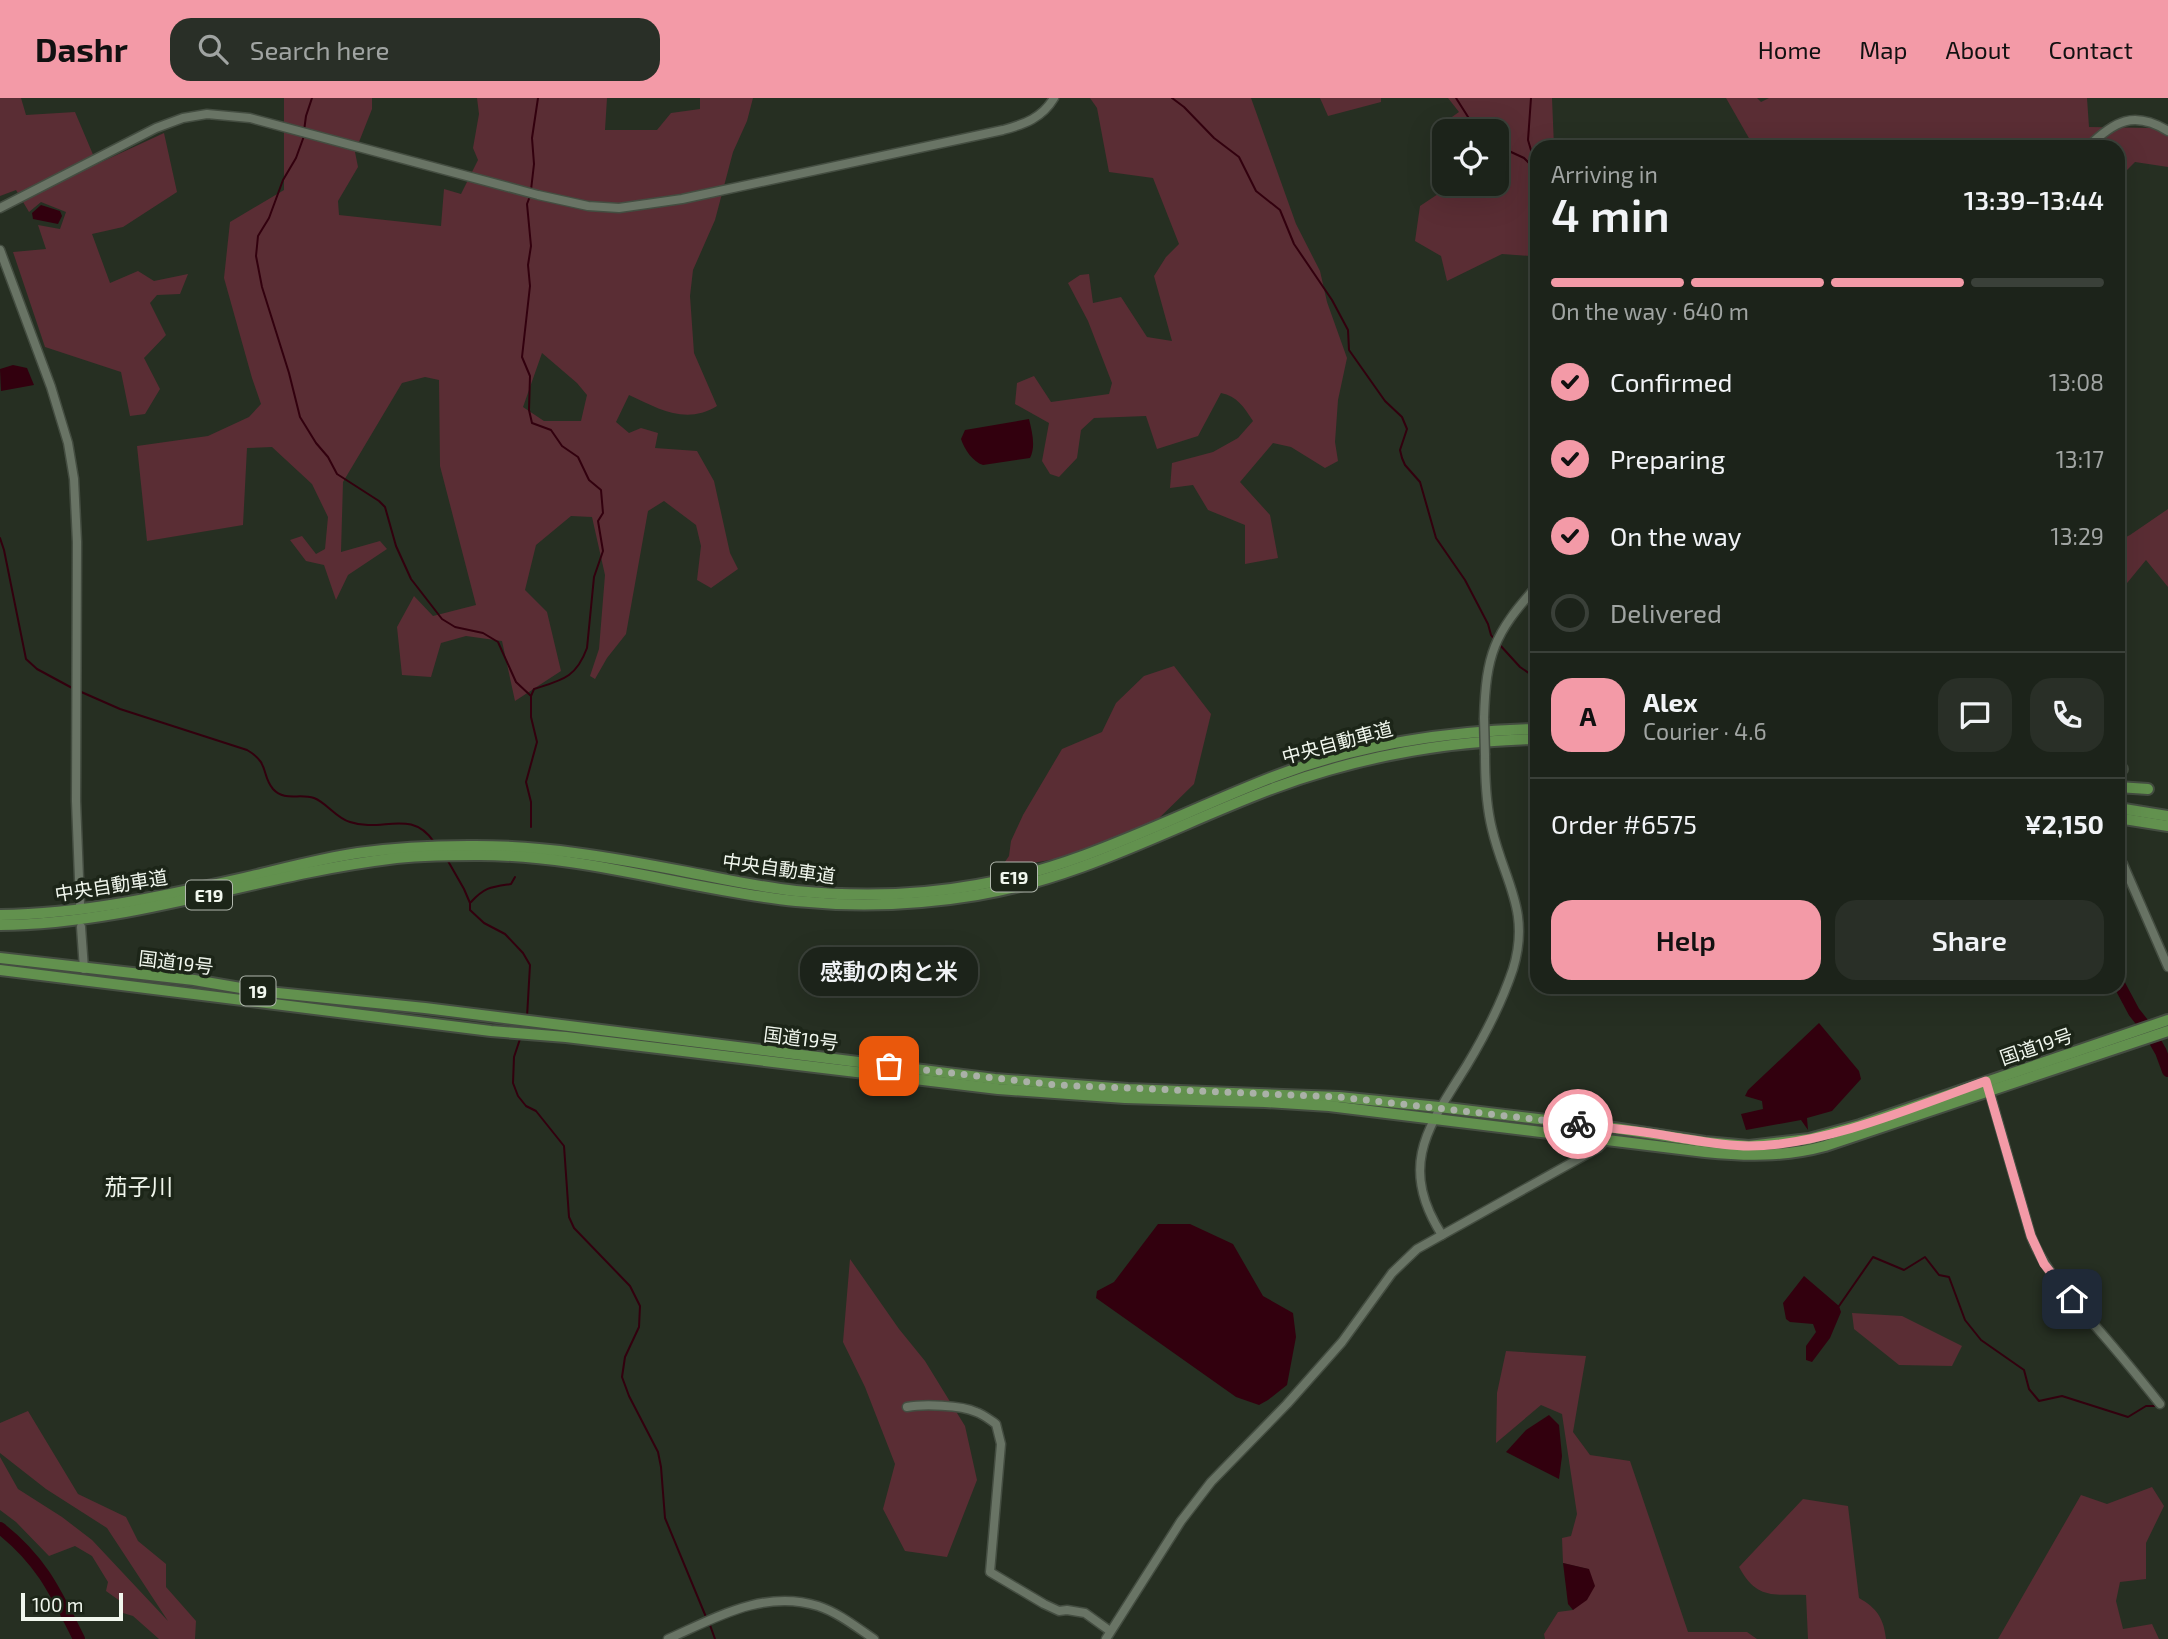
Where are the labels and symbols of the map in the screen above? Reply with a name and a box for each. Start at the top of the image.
street label: 中央自動車道 [1279,716,1395,768]
street label: 中央自動車道 [721,849,837,887]
road number: E19 [991,862,1037,892]
street label: 中央自動車道 [53,865,169,905]
road number: E19 [186,880,232,910]
street label: 国道19号 [137,946,215,978]
callout: 感動の肉と米 [800,947,978,996]
road number: 19 [240,976,276,1006]
street label: 国道19号 [762,1022,840,1054]
street label: 国道19号 [1997,1023,2075,1069]
pin [859,1036,919,1096]
courier [1543,1089,1613,1159]
district label: 茄子川 [105,1172,174,1200]
pin [2042,1269,2102,1329]
scale bar [21,1590,122,1622]

